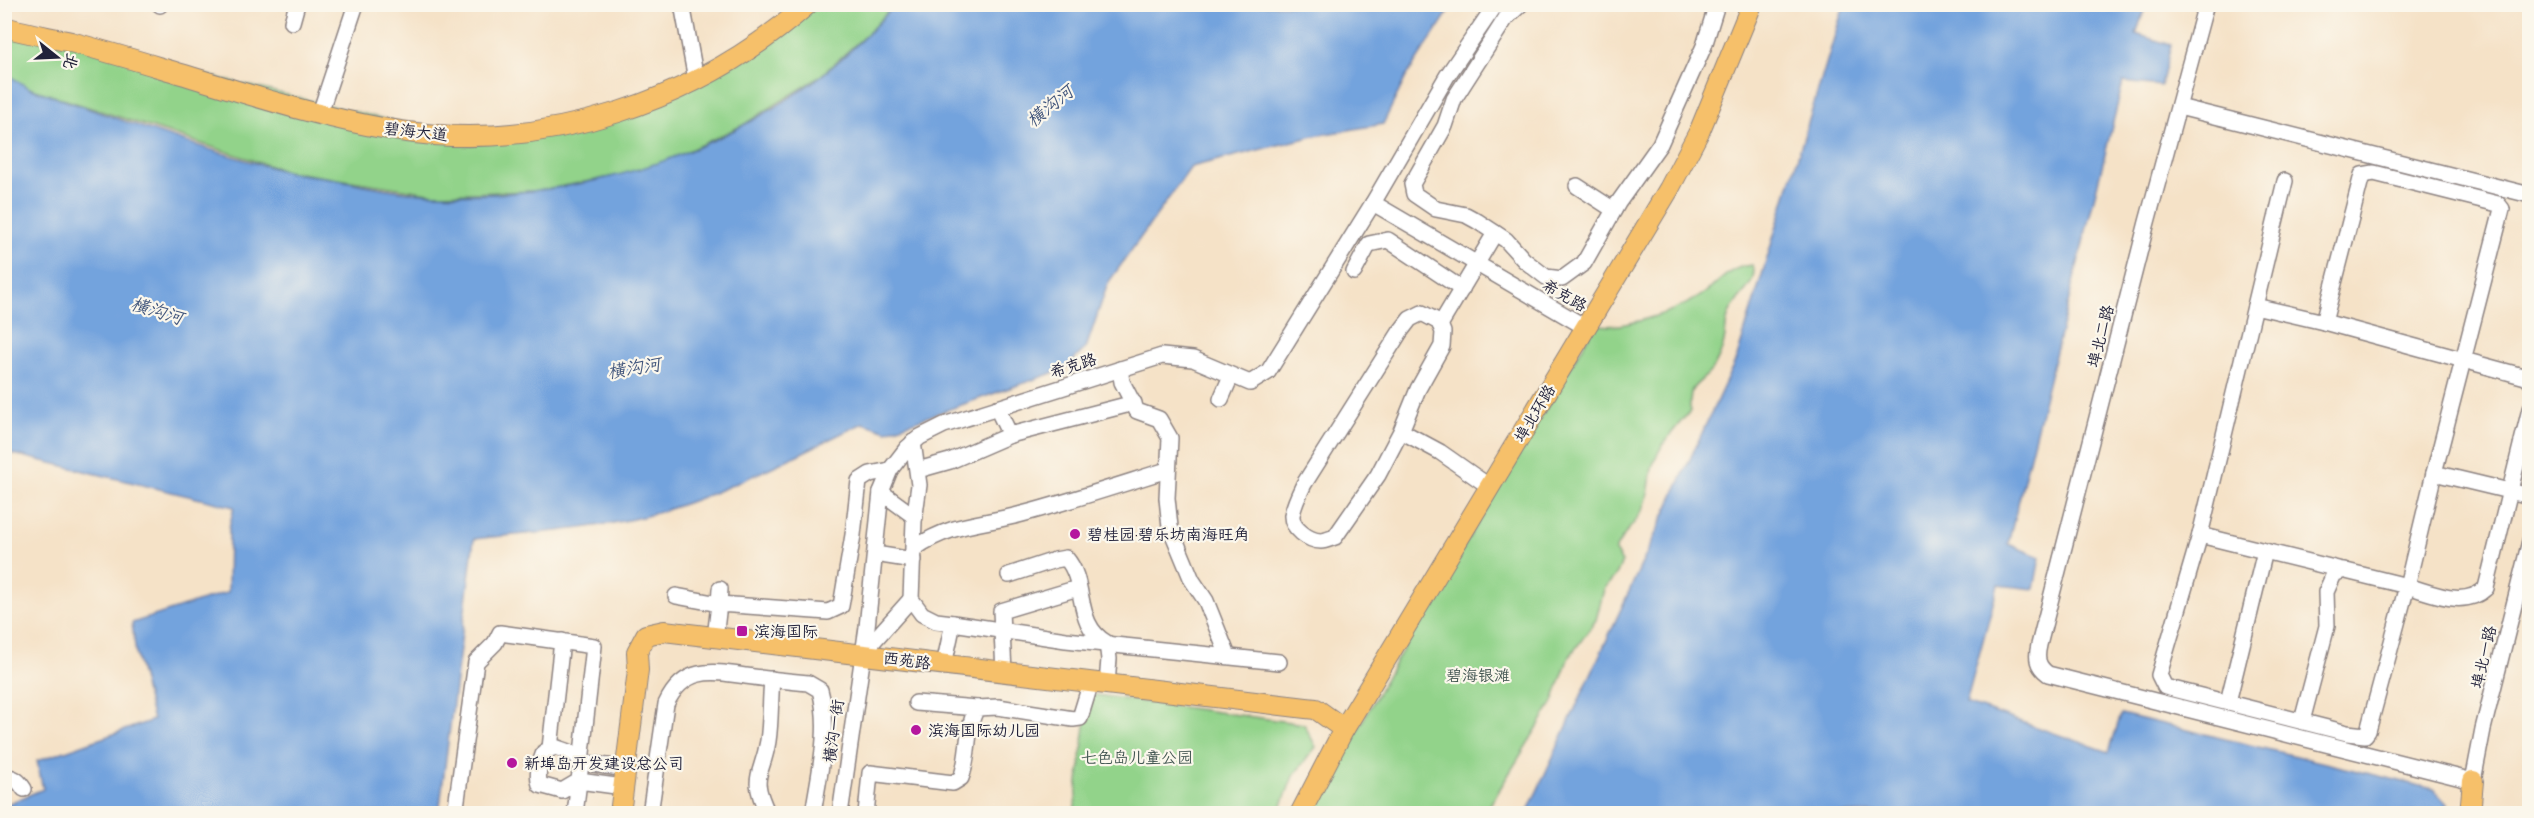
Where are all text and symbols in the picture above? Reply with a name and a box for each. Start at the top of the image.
north arrow [27,27,87,87]
text: 北 [59,51,81,72]
water label: 横沟河 [1023,79,1080,132]
street label: 碧海大道 [383,120,449,144]
street label: 希克路 [1539,276,1590,315]
water label: 横沟河 [128,294,189,330]
street label: 埠北二路 [2084,303,2117,369]
street label: 希克路 [1048,350,1099,382]
water label: 横沟河 [606,353,665,383]
street label: 埠北环路 [1511,381,1559,446]
place label: 碧桂园·碧乐坊南海旺角 [1087,526,1250,544]
marker: 碧桂园·碧乐坊南海旺角 [1068,527,1082,541]
place label: 滨海国际 [754,623,818,641]
marker: 滨海国际 [735,624,749,638]
street label: 埠北一路 [2468,624,2500,690]
street label: 西苑路 [882,649,932,673]
park label: 碧海银滩 [1446,667,1510,685]
street label: 横沟一街 [821,698,847,764]
place label: 滨海国际幼儿园 [928,722,1040,740]
marker: 滨海国际幼儿园 [909,723,923,737]
park label: 七色岛儿童公园 [1081,749,1193,767]
place label: 新埠岛开发建设总公司 [524,755,684,773]
marker: 新埠岛开发建设总公司 [505,756,519,770]

